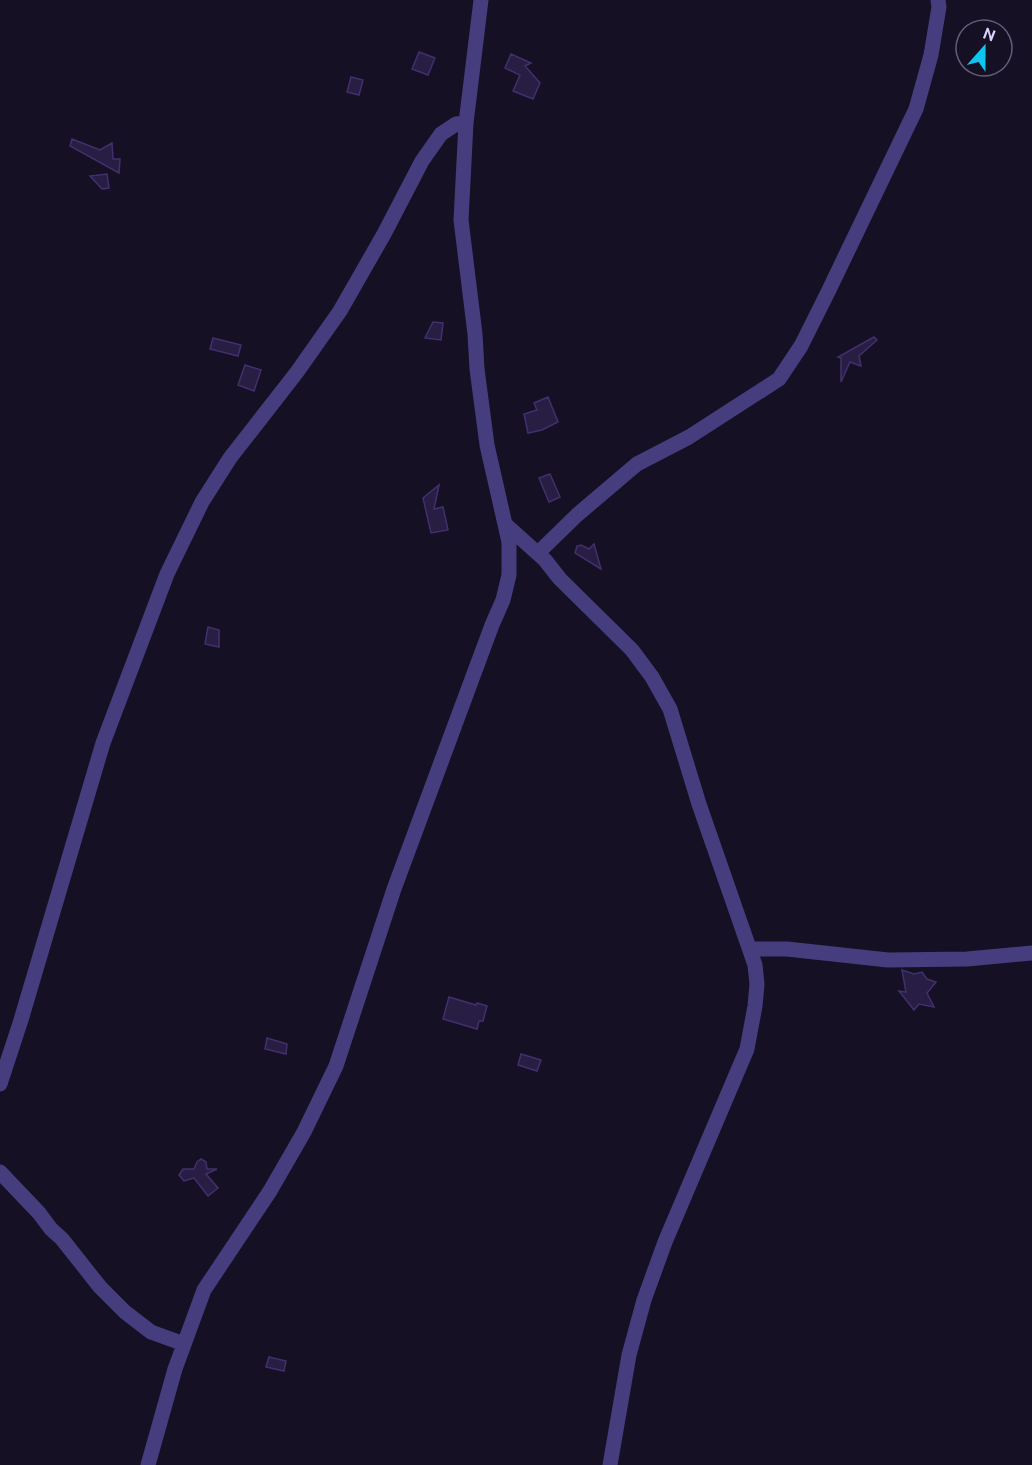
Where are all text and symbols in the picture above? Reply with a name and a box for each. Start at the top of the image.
north arrow [954,18,1014,78]
text: N [981,23,998,45]

